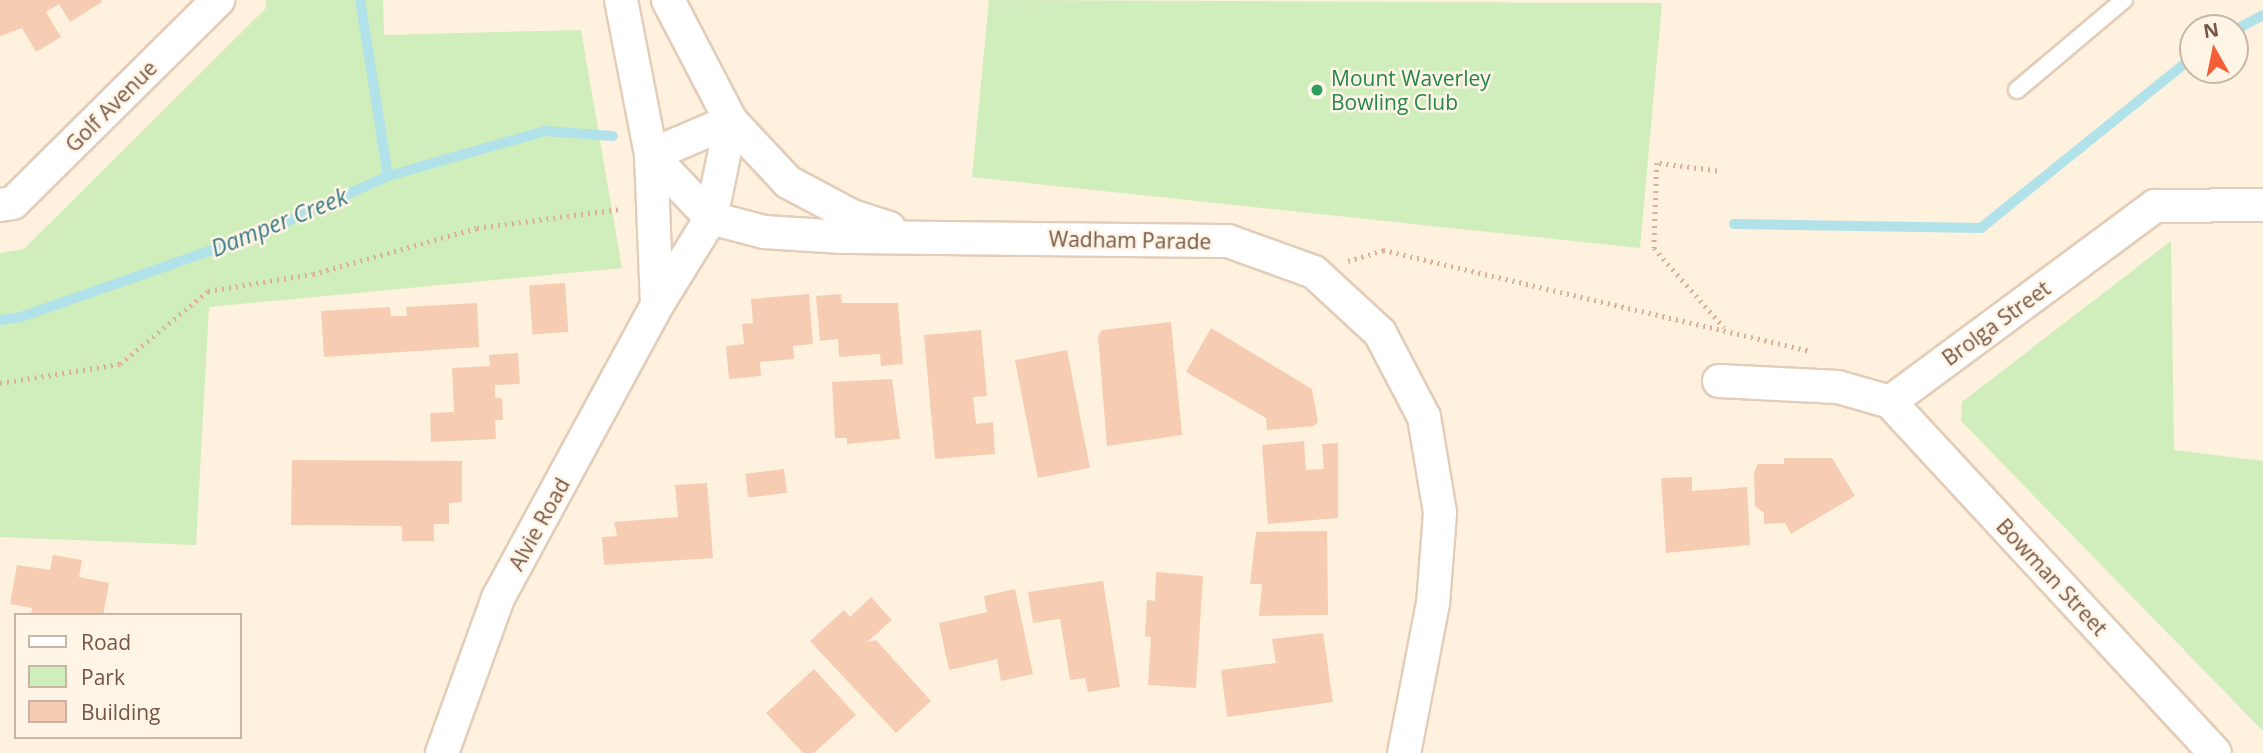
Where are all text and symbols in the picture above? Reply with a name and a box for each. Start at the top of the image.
north arrow [2179,14,2249,84]
text: N [2201,16,2221,44]
street label: Golf Avenue [60,55,162,157]
place label: Mount Waverley Bowling Club [1331,65,1491,115]
marker: Mount Waverley Bowling Club [1309,82,1325,98]
water label: Damper Creek [207,182,351,262]
street label: Wadham Parade [1049,226,1211,254]
street label: Brolga Street [1937,275,2055,371]
street label: Alvie Road [503,473,575,575]
street label: Bowman Street [1991,513,2113,641]
legend [14,613,242,739]
text: Road [81,628,131,656]
text: Park [81,663,125,691]
text: Building [81,698,160,726]

